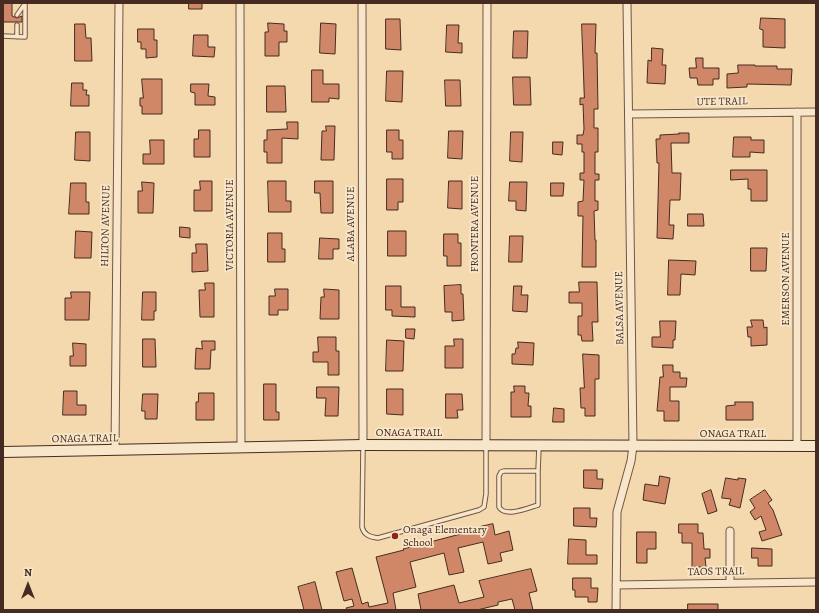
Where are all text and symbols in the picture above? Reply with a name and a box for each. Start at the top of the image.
street label: UTE TRAIL [696,95,748,109]
street label: FRONTERA AVENUE [468,176,482,272]
street label: VICTORIA AVENUE [223,179,237,271]
street label: HILTON AVENUE [99,185,113,267]
street label: ALABA AVENUE [344,187,358,261]
street label: EMERSON AVENUE [779,232,793,326]
street label: BALSA AVENUE [613,271,627,345]
street label: ONAGA TRAIL [376,426,442,440]
street label: ONAGA TRAIL [700,427,766,441]
street label: ONAGA TRAIL [52,432,118,446]
place label: Onaga Elementary School [403,523,487,549]
marker: Onaga Elementary School [390,531,400,541]
north arrow [8,565,48,605]
text: N [24,565,32,580]
street label: TAOS TRAIL [688,565,744,579]

